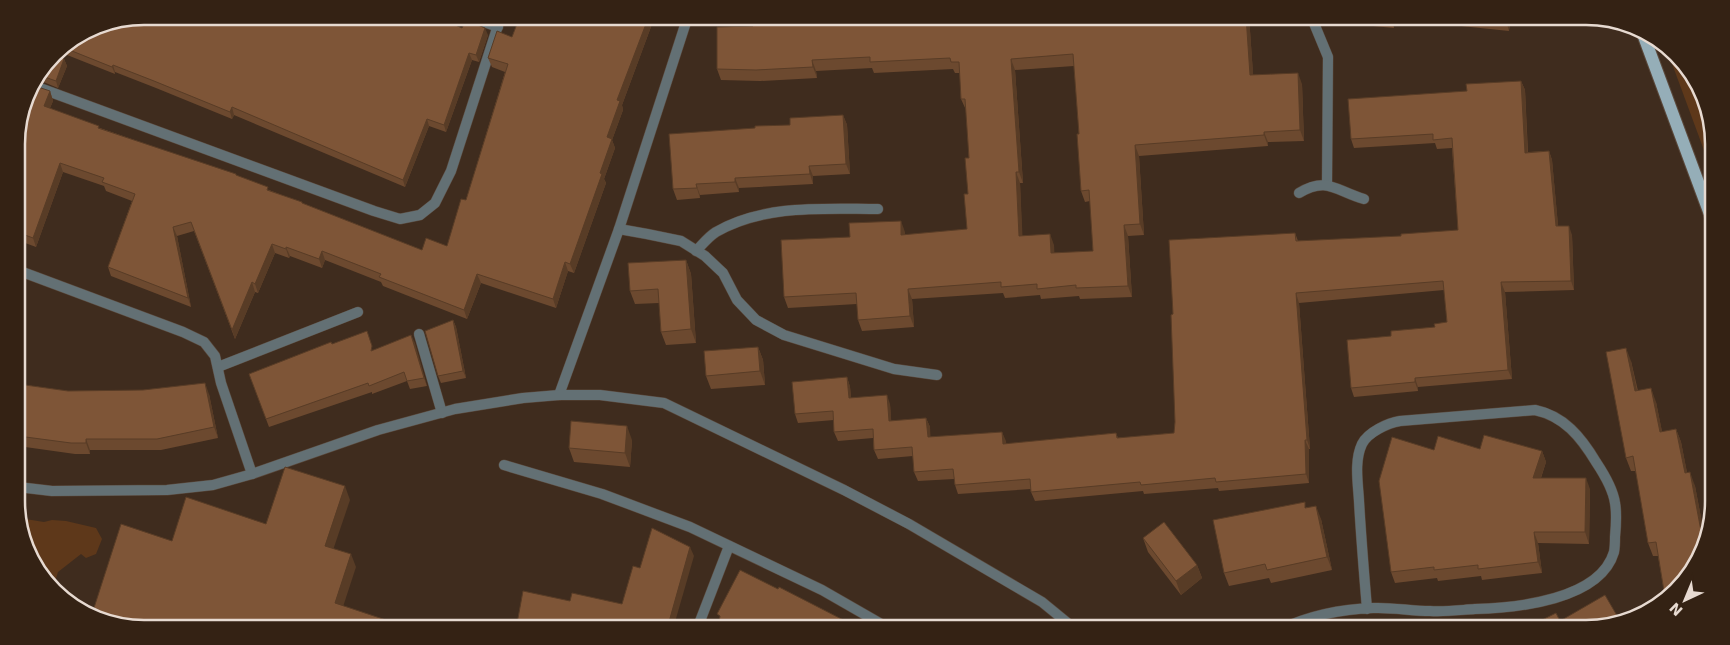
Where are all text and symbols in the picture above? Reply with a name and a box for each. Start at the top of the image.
north arrow [1660,575,1710,625]
text: N [1666,600,1686,619]

